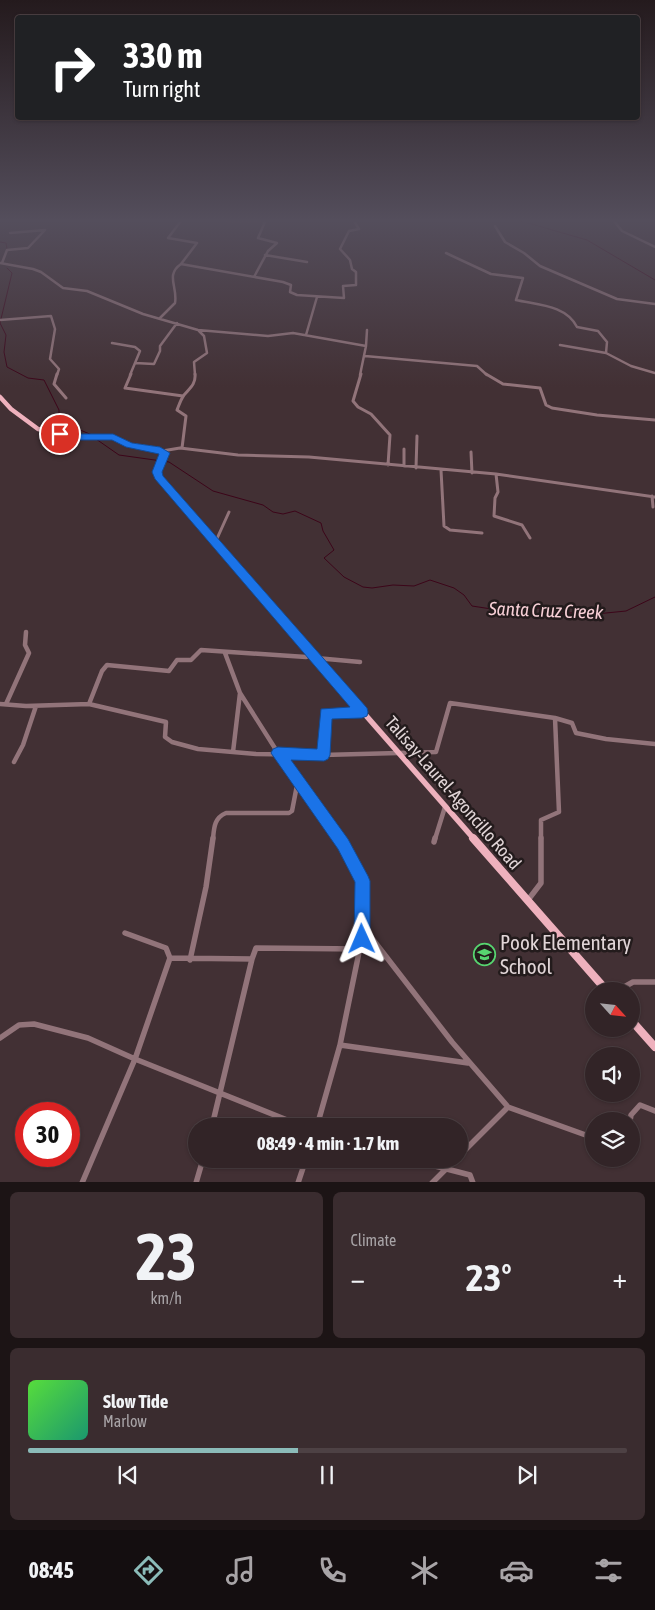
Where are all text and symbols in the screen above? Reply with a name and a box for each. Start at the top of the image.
icon: right [40,35,105,100]
text: 330 m [123,35,202,75]
text: Turn right [123,76,200,102]
pin [39,413,81,455]
icon: arrive [46,420,74,448]
water label: Santa Cruz Creek [487,597,604,623]
street label: Talisay-Laurel-Agoncillo Road [381,712,526,874]
position arrow [335,912,387,964]
place label: Pook Elementary School [500,930,632,978]
school or university icon: Pook Elementary School [472,943,496,967]
north arrow [585,982,640,1038]
map controls [585,982,640,1167]
button: sound [585,1047,640,1102]
speed limit sign: 30 [15,1102,80,1167]
button: layers [585,1112,640,1167]
text: 08:49 · 4 min · 1.7 km [257,1132,399,1154]
text: 23 [136,1219,197,1294]
text: Climate [351,1231,396,1249]
text: 23° [466,1256,512,1299]
text: − [351,1262,365,1294]
text: + [612,1262,627,1294]
text: km/h [150,1289,182,1307]
text: Slow Tide [103,1390,168,1412]
text: Marlow [103,1412,147,1430]
icon: previous [114,1461,142,1489]
icon: pause [313,1461,341,1489]
icon: next [513,1461,541,1489]
icon: directions [131,1553,166,1588]
icon: music [223,1553,258,1588]
icon: phone [315,1553,350,1588]
icon: climate [407,1553,442,1588]
icon: car [499,1553,534,1588]
icon: filters [591,1553,626,1588]
text: 08:45 [29,1557,74,1583]

